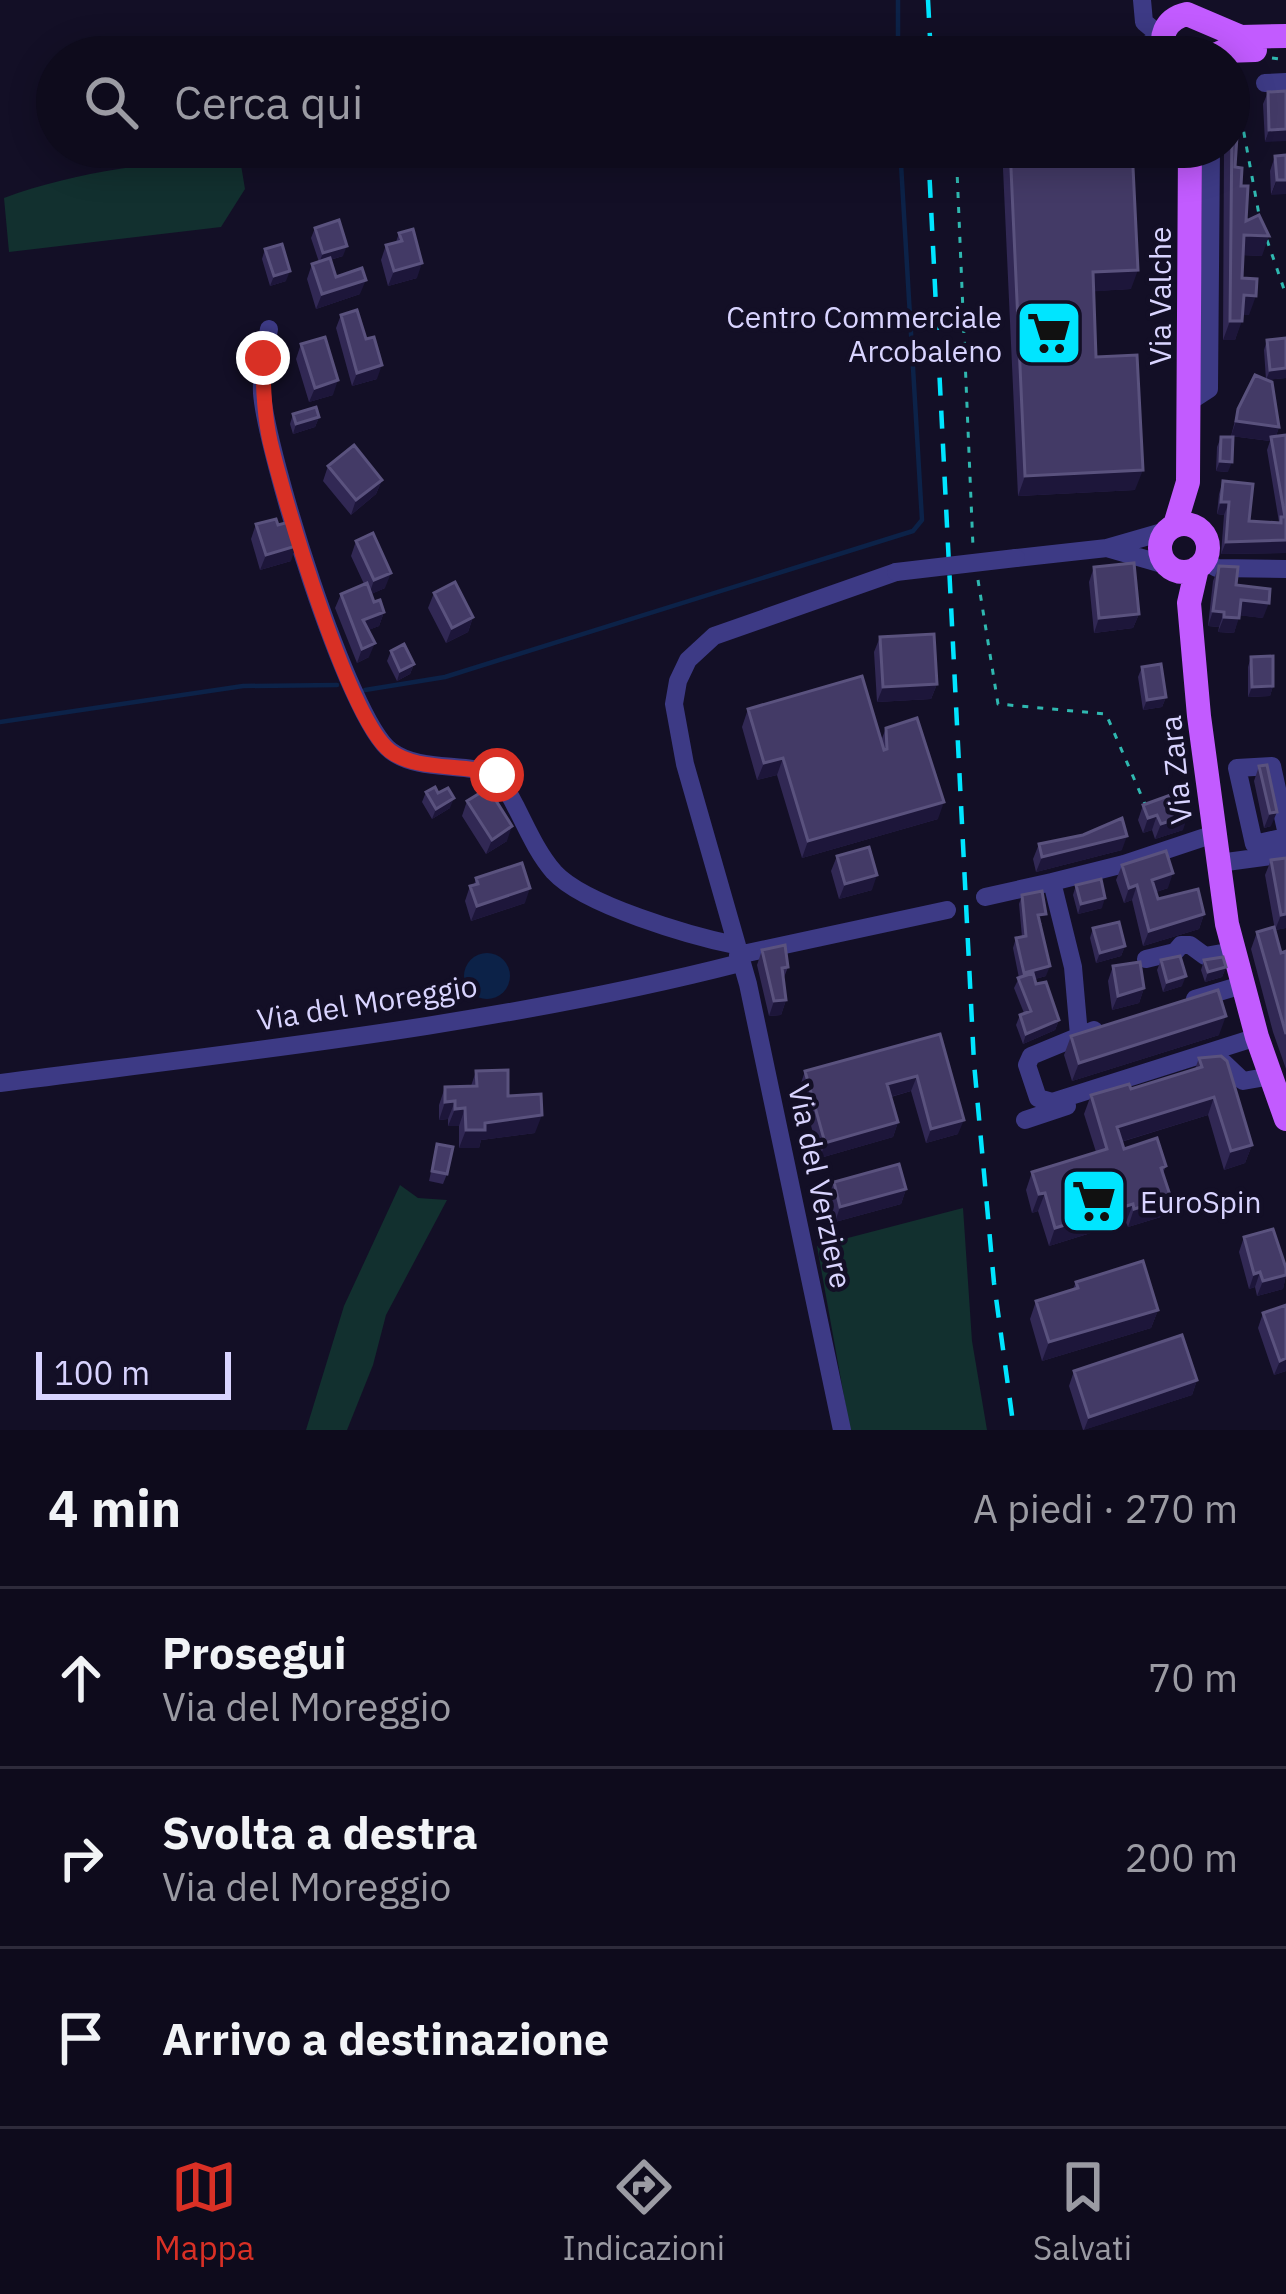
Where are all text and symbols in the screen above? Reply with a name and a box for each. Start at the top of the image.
search box [36,36,1250,168]
icon: search [78,69,144,135]
text: Cerca qui [174,73,363,131]
street label: Via Valche [1140,226,1179,366]
place label: Centro Commerciale Arcobaleno [726,297,1002,370]
supermarket icon: Centro Commerciale Arcobaleno [1014,298,1084,368]
route end [236,331,290,385]
street label: Via Zara [1150,714,1200,826]
route start [470,748,524,802]
street label: Via del Moreggio [254,965,480,1039]
street label: Via del Verziere [780,1080,862,1292]
supermarket icon: EuroSpin [1059,1166,1129,1236]
place label: EuroSpin [1140,1182,1262,1221]
scale bar [36,1346,231,1399]
text: 100 m [54,1351,150,1394]
text: 4 min [48,1475,181,1541]
text: A piedi · 270 m [973,1483,1238,1534]
text: Prosegui [162,1623,347,1681]
icon: ahead [48,1645,114,1711]
text: 70 m [1148,1652,1238,1703]
text: Via del Moreggio [162,1681,451,1732]
text: Svolta a destra [162,1803,478,1861]
icon: right [48,1825,114,1891]
text: 200 m [1125,1832,1238,1883]
text: Via del Moreggio [162,1861,451,1912]
icon: arrive [48,2005,114,2071]
text: Arrivo a destinazione [162,2009,609,2067]
tab: Mappa [154,2154,254,2269]
tab: Indicazioni [562,2154,725,2269]
tab: Salvati [1033,2154,1132,2269]

